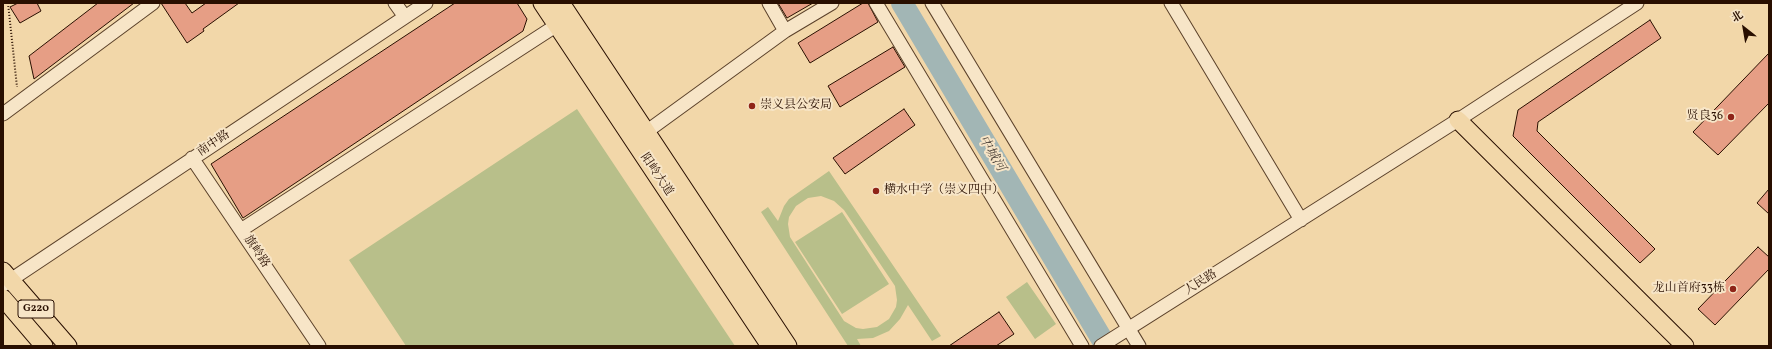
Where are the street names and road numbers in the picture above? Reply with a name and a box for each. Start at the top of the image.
street label: 南中路 [195,128,233,160]
street label: 阳岭大道 [637,151,675,199]
street label: 旗岭路 [240,233,272,271]
street label: 人民路 [1182,267,1220,299]
road number: G220 [18,300,54,318]

